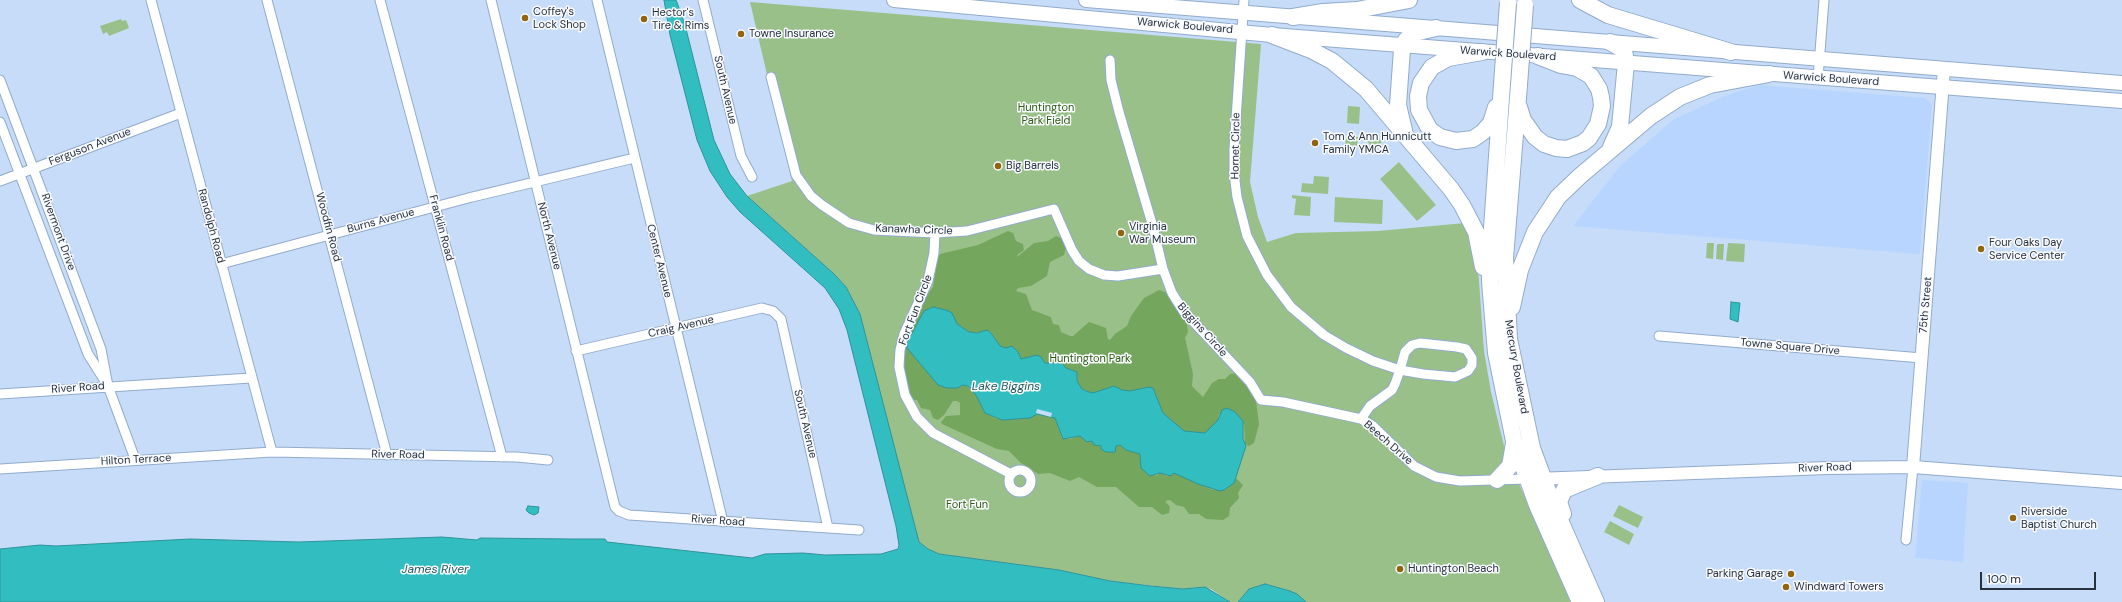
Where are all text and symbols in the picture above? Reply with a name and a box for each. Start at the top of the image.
place label: Coffey's Lock Shop [533,5,586,31]
place label: Hector's Tire & Rims [652,6,709,32]
marker: Coffey's Lock Shop [520,13,530,23]
marker: Hector's Tire & Rims [639,14,649,24]
street label: Warwick Boulevard [1137,15,1233,37]
place label: Towne Insurance [749,27,834,41]
marker: Towne Insurance [736,29,746,39]
street label: Warwick Boulevard [1460,44,1556,64]
street label: South Avenue [711,54,739,126]
street label: Warwick Boulevard [1783,69,1879,89]
park label: Huntington Park Field [1018,101,1074,127]
street label: Hornet Circle [1229,112,1243,180]
street label: Ferguson Avenue [47,125,133,169]
place label: Tom & Ann Hunnicutt Family YMCA [1323,130,1432,156]
marker: Tom & Ann Hunnicutt Family YMCA [1310,138,1320,148]
place label: Big Barrels [1006,159,1059,173]
marker: Big Barrels [993,161,1003,171]
street label: Randolph Road [195,187,227,265]
street label: Woodfin Road [312,191,344,263]
street label: Rivermont Drive [38,192,78,272]
street label: Franklin Road [426,194,456,262]
street label: North Avenue [534,201,564,271]
street label: Burns Avenue [346,206,416,236]
place label: Virginia War Museum [1129,220,1196,246]
street label: Kanawha Circle [875,222,953,238]
street label: Center Avenue [643,223,675,299]
marker: Virginia War Museum [1116,228,1126,238]
place label: Four Oaks Day Service Center [1989,236,2065,262]
marker: Four Oaks Day Service Center [1976,244,1986,254]
street label: Fort Fun Circle [897,273,935,347]
street label: 75th Street [1917,276,1935,334]
street label: Biggins Circle [1174,300,1230,360]
street label: Craig Avenue [647,313,715,341]
street label: Mercury Boulevard [1501,319,1531,415]
street label: Towne Square Drive [1740,336,1840,358]
park label: Huntington Park [1049,352,1131,366]
street label: River Road [51,380,105,396]
water label: Lake Biggins [972,380,1040,394]
street label: South Avenue [791,388,819,460]
street label: Beech Drive [1361,418,1415,468]
street label: River Road [371,448,425,462]
street label: Hilton Terrace [100,452,172,468]
street label: River Road [1798,460,1852,476]
park label: Fort Fun [946,498,988,512]
place label: Riverside Baptist Church [2021,505,2097,531]
street label: River Road [691,513,745,529]
marker: Riverside Baptist Church [2008,513,2018,523]
place label: Huntington Beach [1408,562,1499,576]
water label: James River [402,563,468,577]
marker: Huntington Beach [1395,564,1405,574]
scale bar [1982,564,2098,590]
place label: Parking Garage [1707,567,1783,581]
marker: Parking Garage [1786,569,1796,579]
text: 100 m [1987,571,2021,587]
place label: Windward Towers [1794,580,1884,594]
marker: Windward Towers [1781,582,1791,592]

